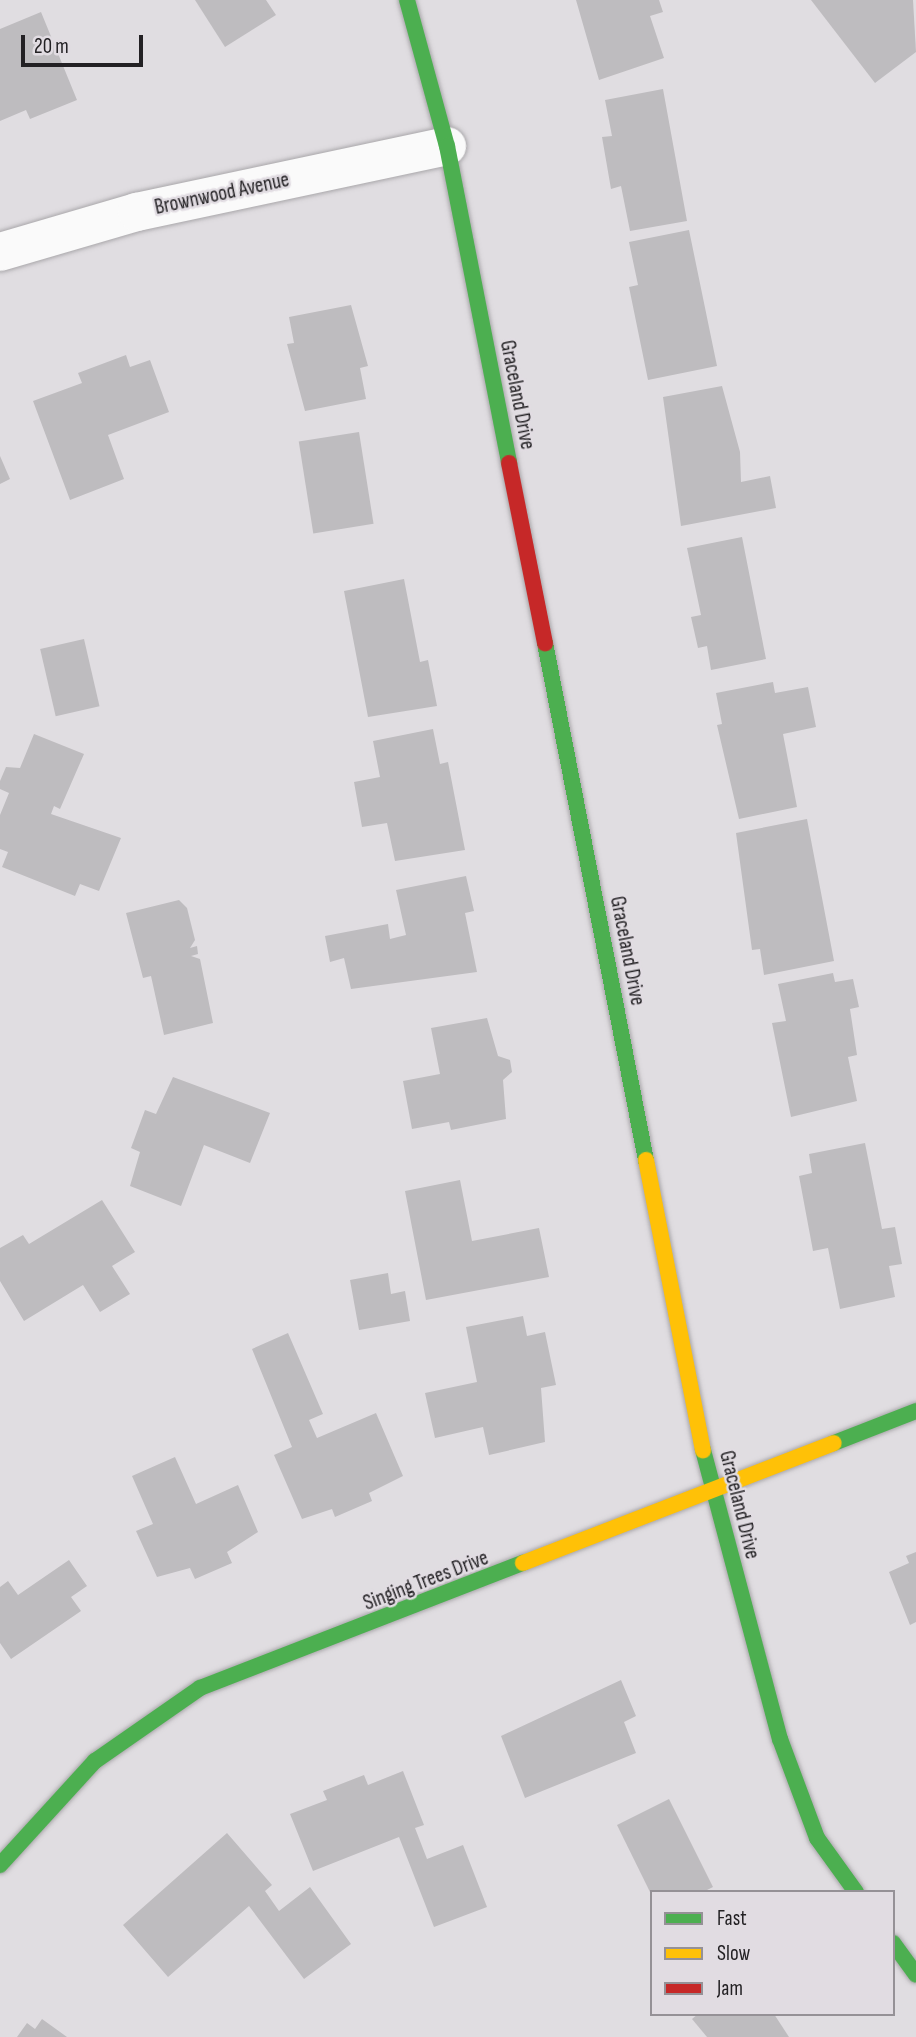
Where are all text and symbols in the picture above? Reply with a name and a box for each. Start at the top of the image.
scale bar [24,21,147,65]
text: 20 m [34,34,69,59]
street label: Brownwood Avenue [152,167,292,221]
street label: Graceland Drive [494,338,540,452]
street label: Graceland Drive [604,894,650,1008]
street label: Graceland Drive [713,1448,765,1562]
street label: Singing Trees Drive [360,1546,492,1616]
legend [650,1890,895,2016]
text: Fast [717,1906,747,1931]
text: Slow [717,1941,750,1966]
text: Jam [717,1976,743,2001]

